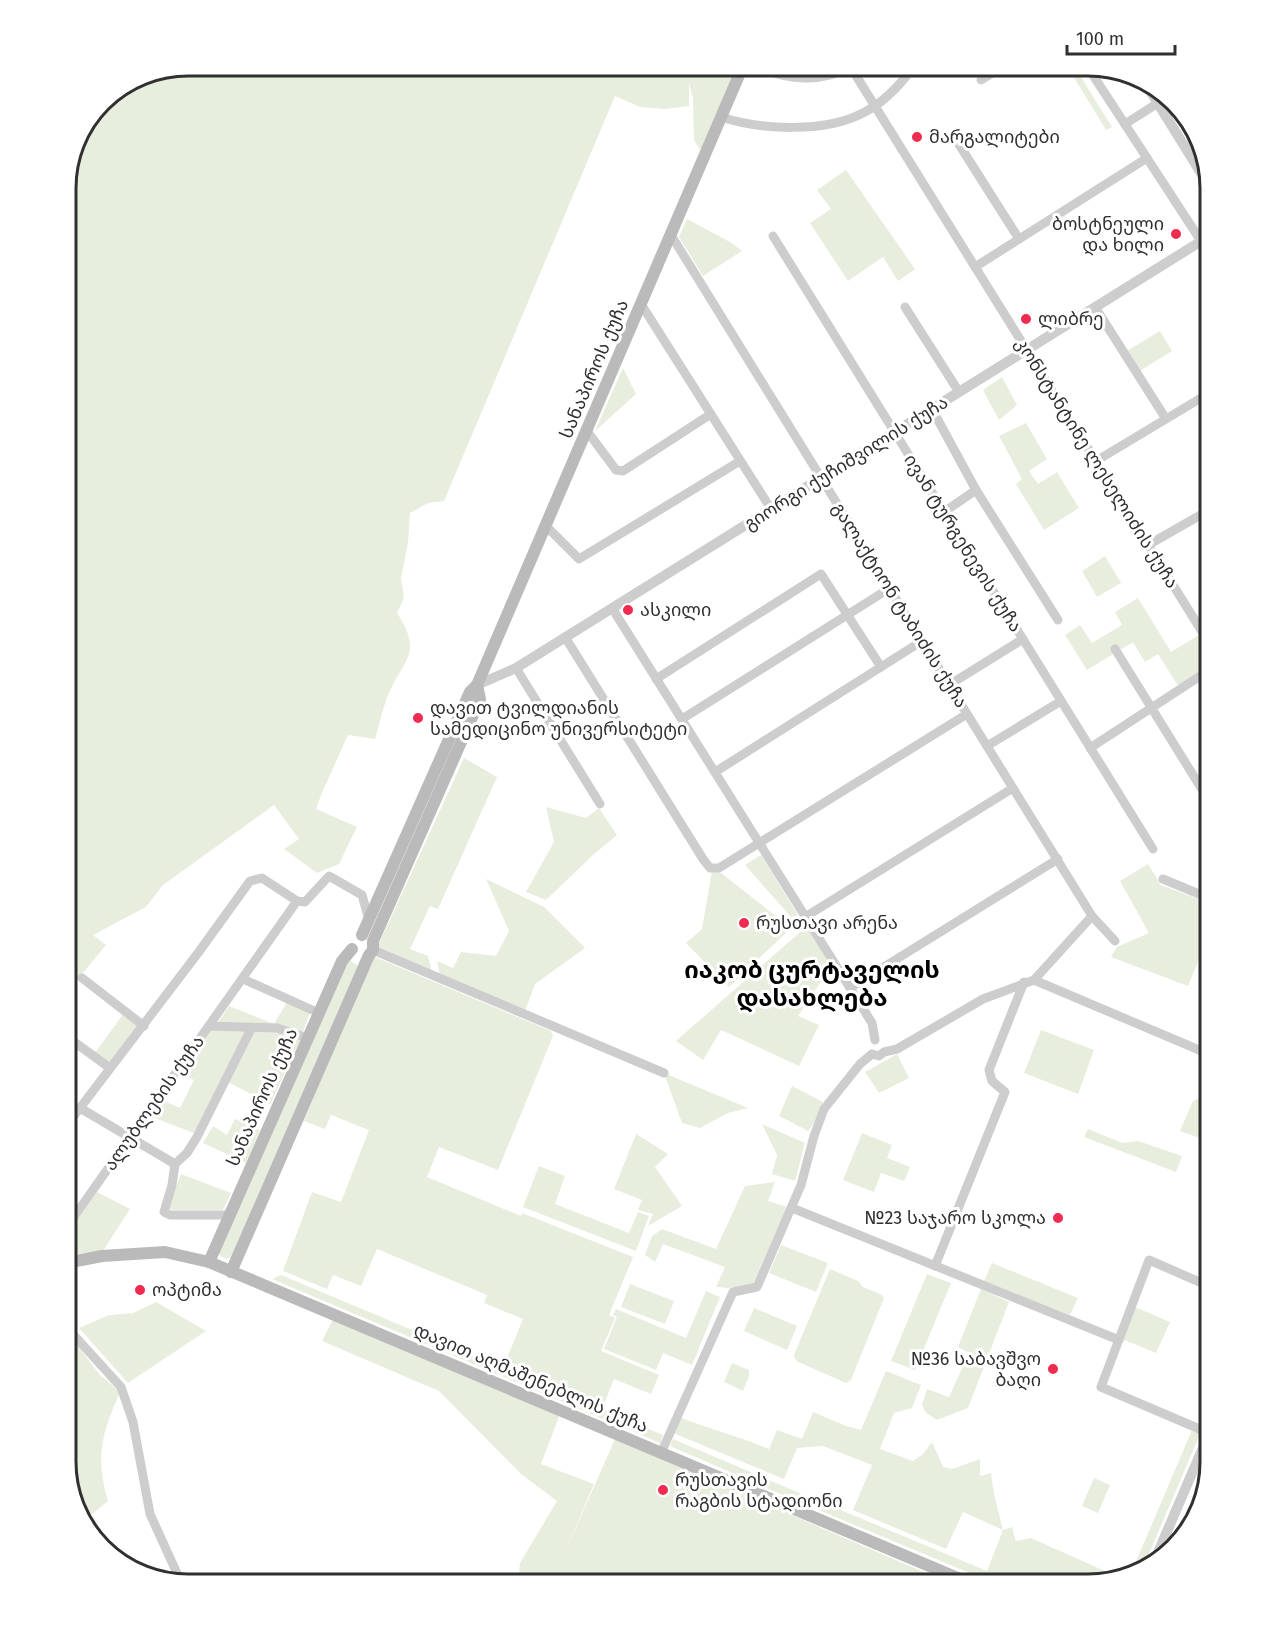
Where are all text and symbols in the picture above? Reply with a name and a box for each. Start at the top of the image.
scale bar [1067,18,1175,56]
text: 100 m [1076,28,1124,50]
place label: მარგალიტები [929,126,1060,148]
marker: მარგალიტები [910,130,924,144]
place label: ბოსტნეული და ხილი [1052,213,1164,256]
marker: ბოსტნეული და ხილი [1169,227,1183,241]
street label: სანაპიროს ქუჩა [555,296,633,442]
place label: ლიბრე [1038,308,1104,330]
marker: ლიბრე [1019,312,1033,326]
street label: კონსტანტინე ლესელიძის ქუჩა [1011,334,1183,592]
street label: გიორგი ქუჩიშვილის ქუჩა [740,391,952,535]
street label: ივან ტურგენევის ქუჩა [899,450,1027,636]
street label: გალაქტიონ ტაბიძის ქუჩა [828,498,972,712]
place label: ასკილი [640,599,711,621]
marker: ასკილი [621,603,635,617]
place label: დავით ტვილდიანის სამედიცინო უნივერსიტეტი [430,697,687,740]
marker: დავით ტვილდიანის სამედიცინო უნივერსიტეტი [411,711,425,725]
place label: რუსთავი არენა [756,912,898,934]
marker: რუსთავი არენა [737,916,751,930]
district label: იაკობ ცურტაველის დასახლება [684,956,940,1013]
street label: სანაპიროს ქუჩა [222,1025,302,1169]
street label: ალუბლების ქუჩა [99,1031,209,1175]
place label: №23 საჯარო სკოლა [864,1207,1046,1229]
marker: №23 საჯარო სკოლა [1051,1211,1065,1225]
place label: ოპტიმა [152,1279,222,1301]
marker: ოპტიმა [133,1283,147,1297]
street label: დავით აღმაშენებლის ქუჩა [410,1319,652,1437]
place label: №36 საბავშვო ბაღი [911,1348,1041,1391]
marker: №36 საბავშვო ბაღი [1046,1362,1060,1376]
place label: რუსთავის რაგბის სტადიონი [675,1469,843,1512]
marker: რუსთავის რაგბის სტადიონი [656,1483,670,1497]

